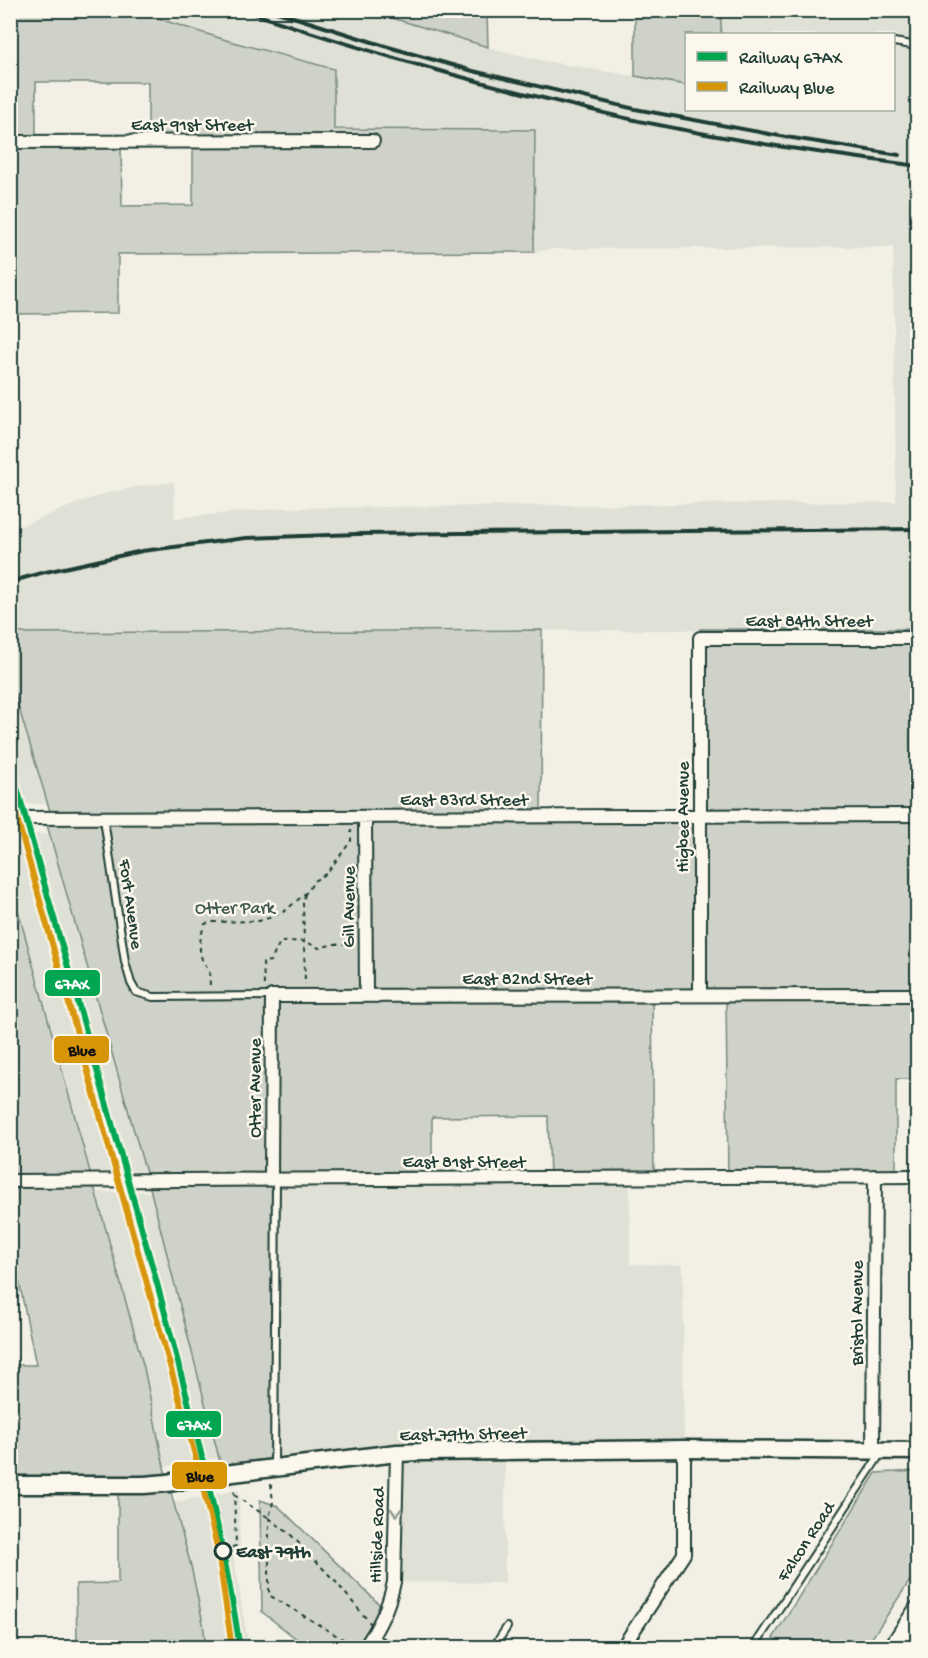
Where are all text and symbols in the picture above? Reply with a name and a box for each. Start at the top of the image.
legend [685,33,895,111]
text: Railway 67AX [739,49,843,70]
text: Railway Blue [739,79,835,100]
street label: East 91st Street [131,116,255,137]
street label: East 84th Street [745,612,874,633]
street label: Higbee Avenue [674,761,695,872]
street label: East 83rd Street [400,791,530,812]
street label: Fort Avenue [113,857,146,951]
street label: Gill Avenue [340,866,361,948]
park label: Otter Park [195,899,277,920]
line badge: 67AX [44,969,101,997]
street label: East 82nd Street [462,970,593,991]
text: 67AX [55,977,91,996]
line badge: Blue [53,1035,110,1064]
street label: Otter Avenue [246,1037,267,1138]
text: Blue [67,1043,96,1062]
street label: East 81st Street [403,1153,527,1174]
street label: Bristol Avenue [848,1260,869,1367]
line badge: 67AX [165,1410,222,1438]
text: 67AX [177,1418,213,1437]
street label: East 79th Street [399,1424,528,1447]
line badge: Blue [171,1461,228,1490]
text: Blue [185,1469,214,1488]
street label: Hillside Road [366,1485,391,1583]
street label: Falcon Road [773,1497,841,1587]
one-way arrow [390,1507,402,1516]
marker: East 79th [214,1542,232,1560]
place label: East 79th [236,1543,311,1564]

